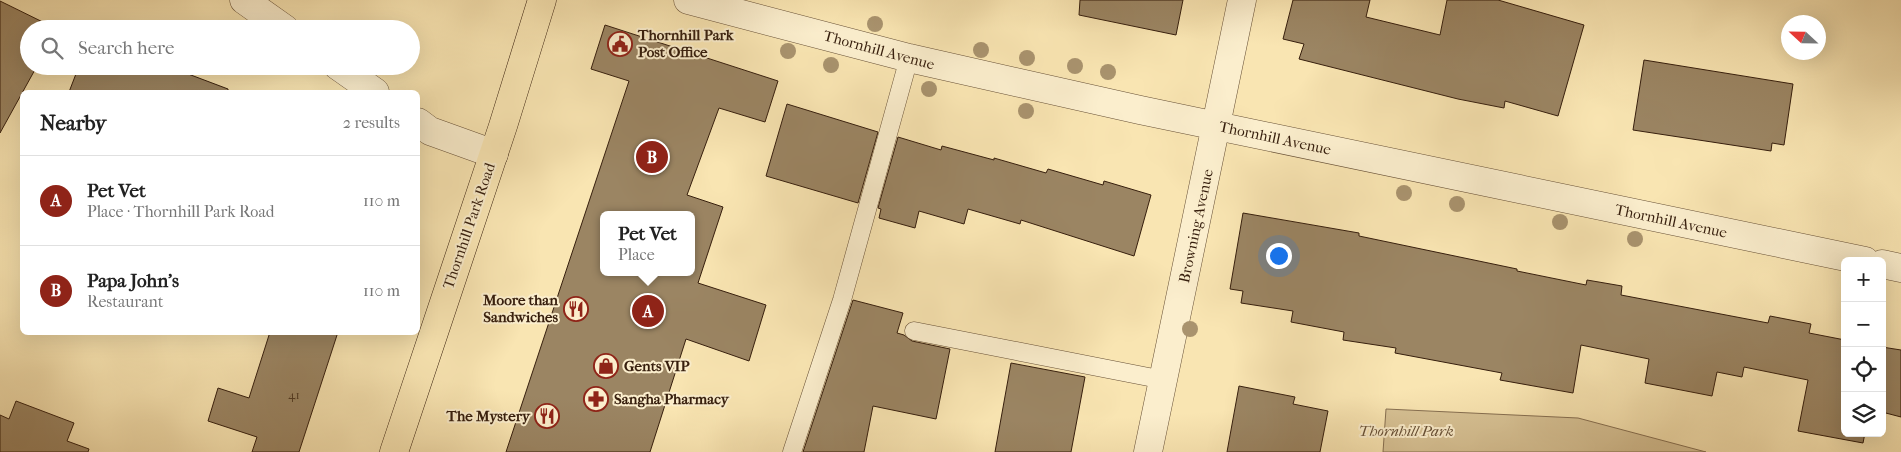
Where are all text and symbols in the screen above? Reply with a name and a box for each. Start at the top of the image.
north arrow [1781,15,1826,60]
search box [20,20,420,75]
place label: Thornhill Park Post Office [637,26,735,61]
street label: Thornhill Avenue [822,27,937,74]
public building icon: Thornhill Park Post Office [607,31,633,57]
icon: search [38,34,66,62]
text: Search here [78,37,174,59]
text: Nearby [40,111,106,135]
text: 2 results [343,113,400,132]
street label: Thornhill Avenue [1217,117,1333,159]
pin: B [636,138,668,176]
street label: Thornhill Park Road [439,160,499,291]
street label: Browning Avenue [1175,167,1217,285]
text: Pet Vet [87,180,146,202]
text: A [51,191,61,210]
text: 110 m [363,191,400,210]
street label: Thornhill Avenue [1613,200,1729,242]
text: Place · Thornhill Park Road [87,202,275,221]
popup [600,211,695,276]
text: Pet Vet [618,223,677,245]
your location [1266,243,1292,269]
text: Place [618,245,655,264]
map controls [1841,257,1886,437]
button: + [1841,257,1886,302]
text: Papa John's [87,270,179,292]
text: B [51,281,61,300]
text: 110 m [363,281,400,300]
place label: Moore than Sandwiches [482,291,558,326]
text: Restaurant [87,292,163,311]
pin: A [632,292,664,330]
restaurant icon: Moore than Sandwiches [563,296,589,322]
button: − [1841,302,1886,347]
button: locate [1841,347,1886,392]
shop icon: Gents VIP [593,353,619,379]
place label: Gents VIP [624,357,689,375]
pharmacy icon: Sangha Pharmacy [583,386,609,412]
house number: 41 [288,388,300,402]
place label: Sangha Pharmacy [614,390,730,408]
button: layers [1841,392,1886,437]
restaurant icon: The Mystery [534,403,560,429]
place label: The Mystery [446,407,531,425]
park label: Thornhill Park [1358,422,1454,440]

